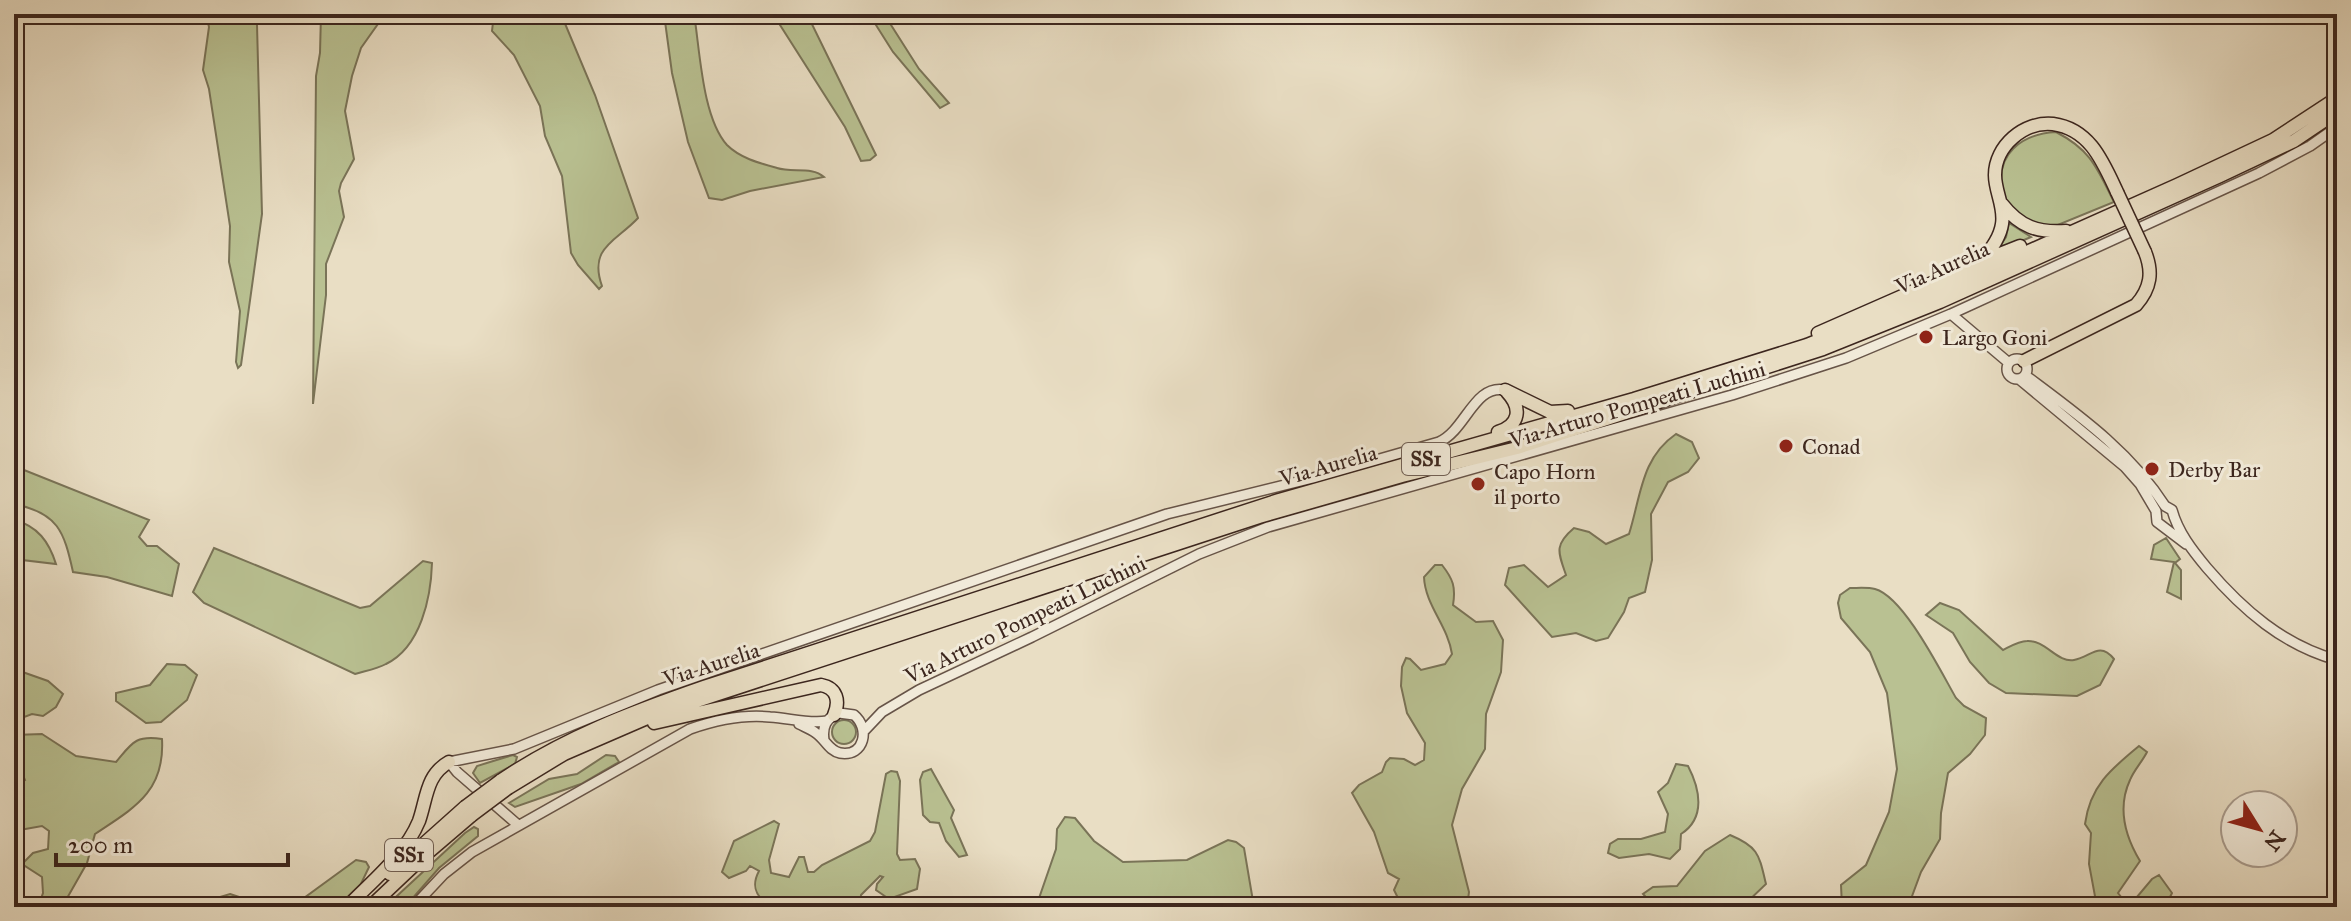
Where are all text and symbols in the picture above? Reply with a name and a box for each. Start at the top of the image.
street label: Via Aurelia [1890,234,1994,301]
place label: Largo Goni [1942,324,2047,351]
marker: Largo Goni [1917,328,1935,346]
street label: Via Arturo Pompeati Luchini [1505,355,1768,454]
place label: Conad [1802,433,1861,460]
marker: Conad [1777,437,1795,455]
street label: Via Aurelia [1275,438,1381,493]
road number: SS1 [1402,443,1450,475]
place label: Derby Bar [2168,456,2261,483]
place label: Capo Horn il porto [1494,458,1595,510]
marker: Derby Bar [2143,460,2161,478]
marker: Capo Horn il porto [1469,475,1487,493]
street label: Via Arturo Pompeati Luchini [899,549,1150,690]
street label: Via Aurelia [658,636,764,693]
north arrow [2219,789,2299,869]
scale bar [56,817,288,867]
text: N [2258,825,2291,857]
text: 200 m [68,830,133,860]
road number: SS1 [385,839,433,871]

